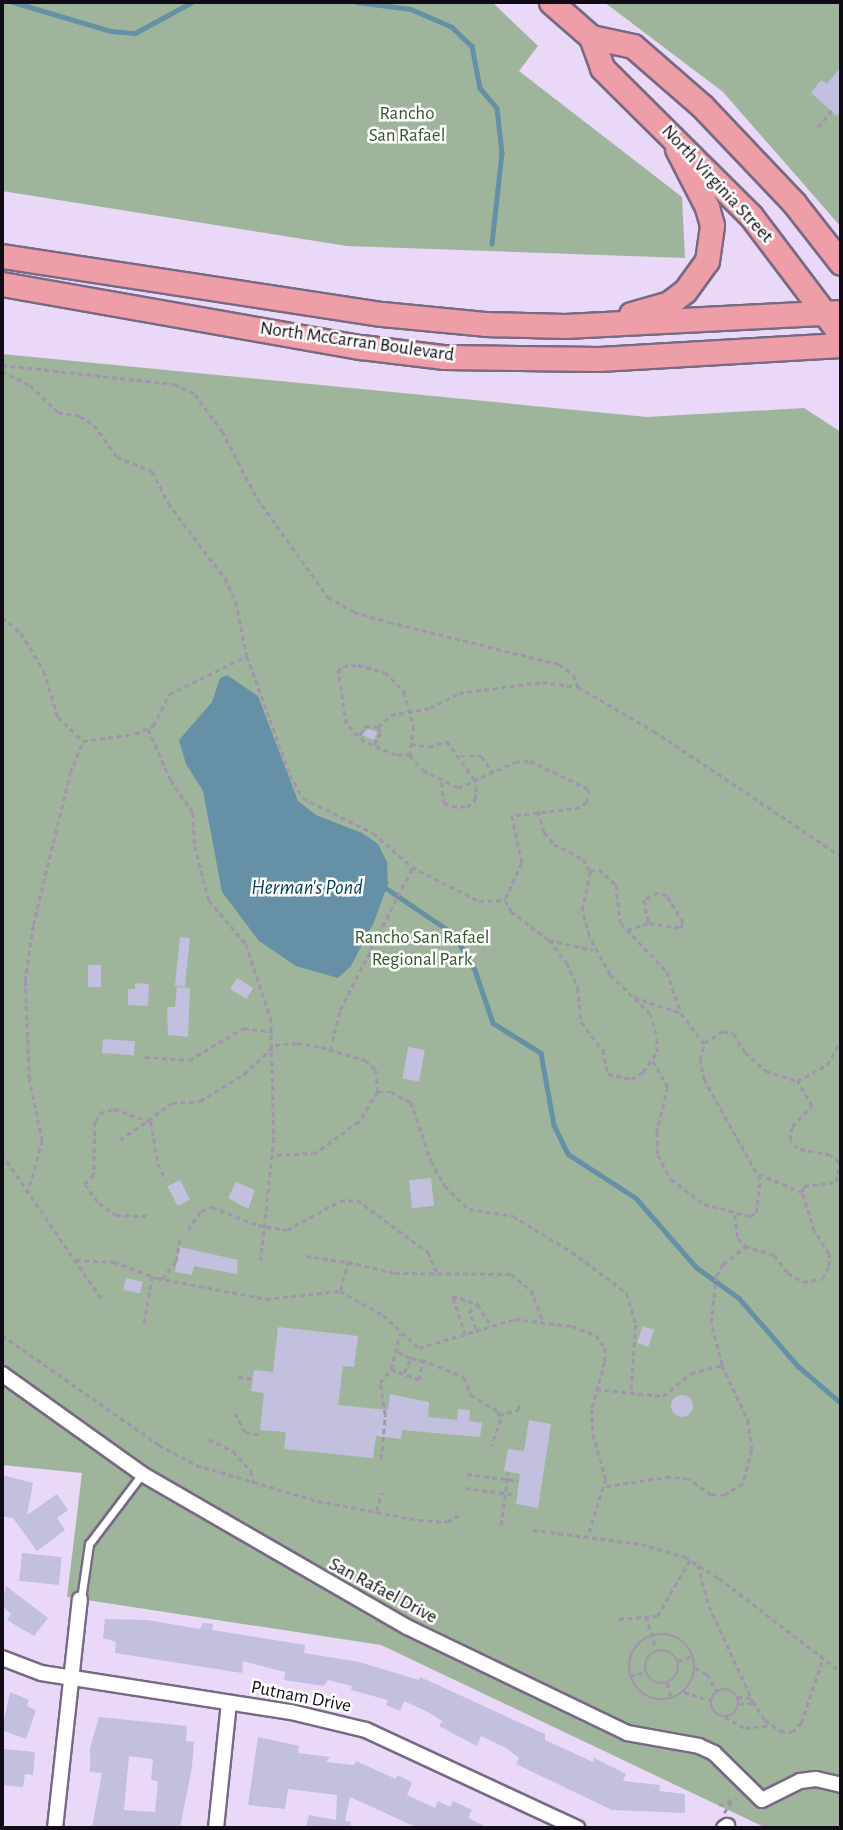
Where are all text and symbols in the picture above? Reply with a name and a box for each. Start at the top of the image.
park label: Rancho San Rafael [369,103,445,147]
street label: North Virginia Street [656,120,778,248]
street label: North McCarran Boulevard [259,317,455,367]
water label: Herman's Pond [251,875,363,901]
park label: Rancho San Rafael Regional Park [355,927,489,971]
street label: San Rafael Drive [325,1553,441,1629]
street label: Putnam Drive [249,1676,353,1718]

